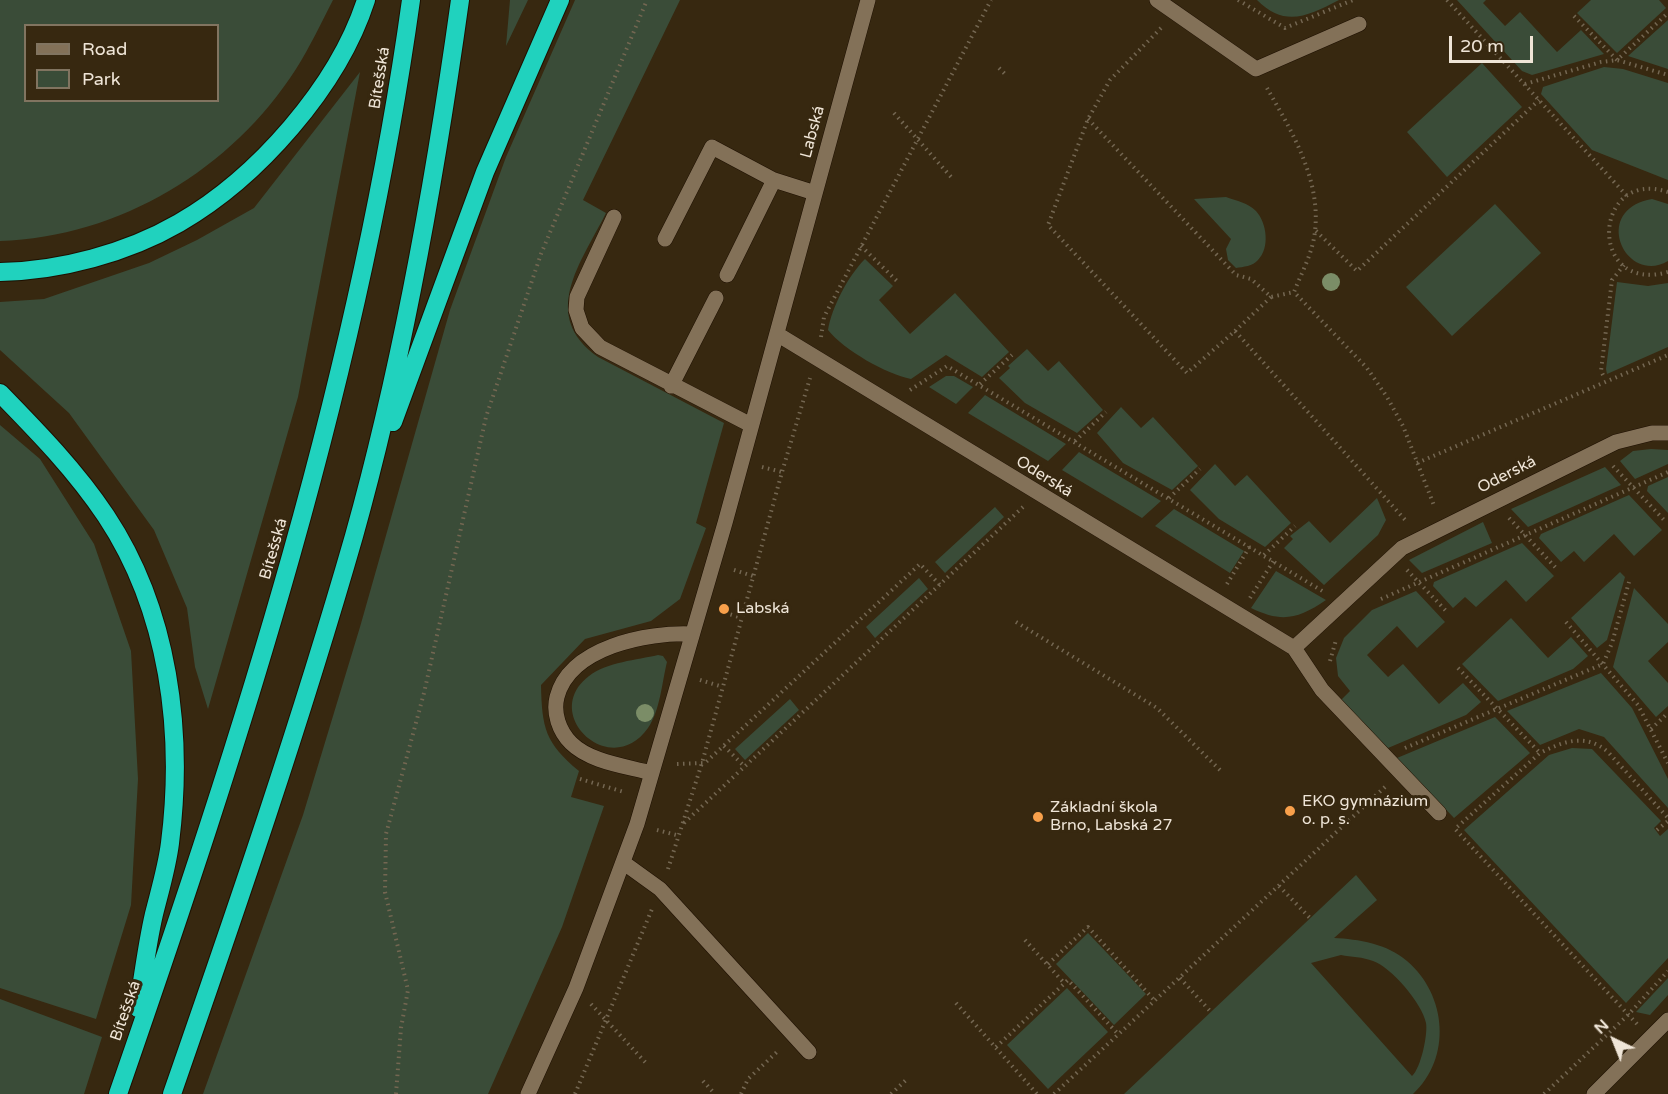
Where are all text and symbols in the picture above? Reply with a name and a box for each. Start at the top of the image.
legend [24,24,219,102]
scale bar [1452,24,1536,62]
text: 20 m [1460,35,1504,57]
text: Road [82,38,127,60]
street label: Bítešská [366,45,394,111]
text: Park [82,68,120,90]
street label: Labská [797,104,829,160]
street label: Oderská [1012,452,1076,502]
street label: Oderská [1474,452,1540,498]
street label: Bítešská [256,516,292,582]
place label: Labská [736,599,790,619]
marker: Labská [717,602,731,616]
place label: EKO gymnázium o. p. s. [1302,792,1428,830]
place label: Základní škola Brno, Labská 27 [1050,798,1173,836]
marker: EKO gymnázium o. p. s. [1283,804,1297,818]
marker: Základní škola Brno, Labská 27 [1031,810,1045,824]
street label: Bítešská [107,978,145,1044]
north arrow [1584,1010,1644,1070]
text: N [1590,1015,1613,1039]

